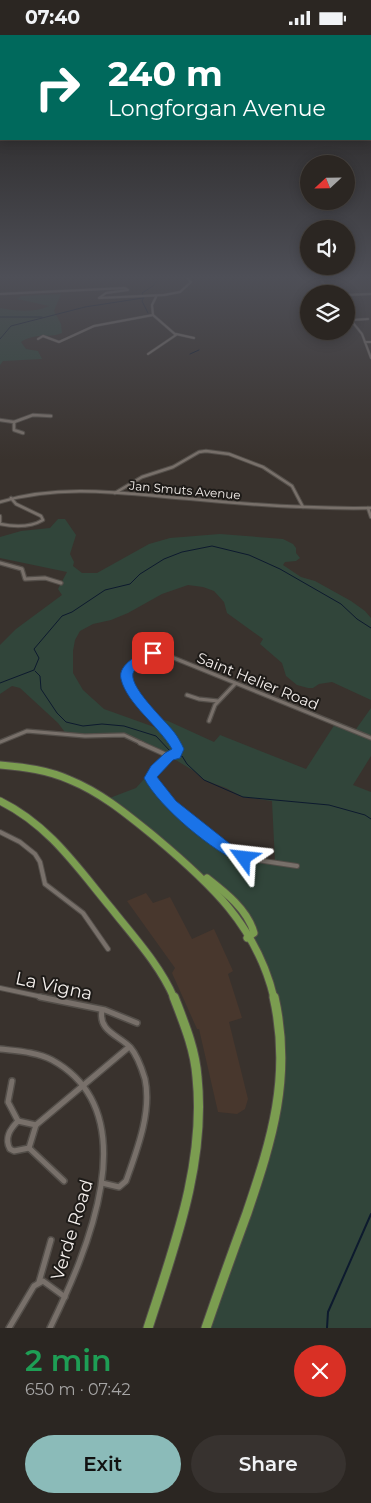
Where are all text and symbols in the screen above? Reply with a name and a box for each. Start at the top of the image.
text: 07:40 [25,6,80,29]
text: 240 m [108,52,223,95]
icon: right [25,55,90,120]
text: Longforgan Avenue [108,95,326,122]
north arrow [300,155,355,210]
map controls [300,155,355,340]
button: sound [300,220,355,275]
button: layers [300,285,355,340]
street label: Jan Smuts Avenue [128,478,241,502]
pin [132,632,174,674]
icon: arrive [139,639,167,667]
street label: Saint Helier Road [194,648,322,714]
position arrow [217,831,269,883]
street label: La Vigna [13,967,95,1005]
street label: Verde Road [46,1177,98,1283]
text: 2 min [25,1342,112,1379]
button: close [294,1345,346,1397]
text: 650 m · 07:42 [25,1380,131,1399]
button: Exit [25,1435,181,1493]
button: Share [191,1435,346,1493]

